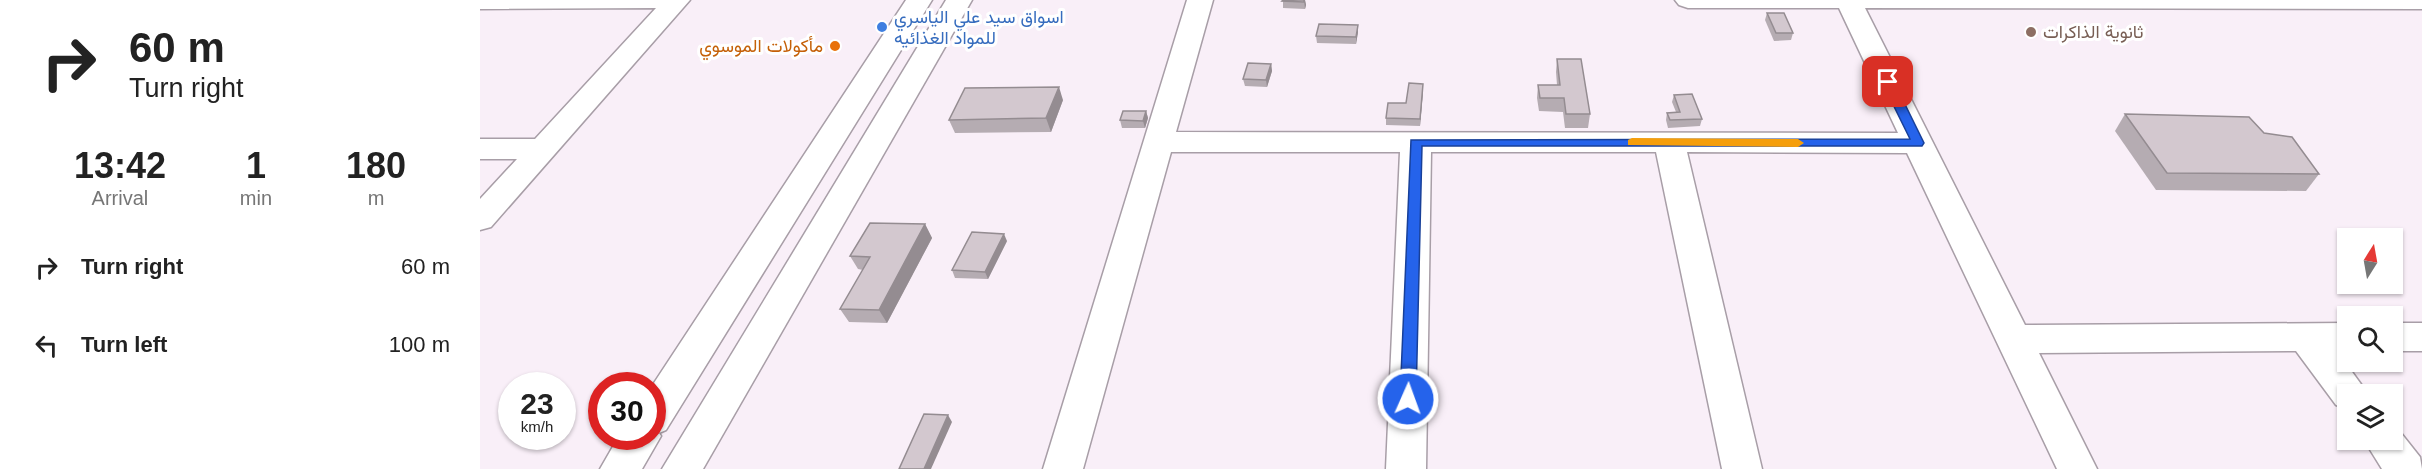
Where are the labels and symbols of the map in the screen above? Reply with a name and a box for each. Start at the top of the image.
place label: اسواق سيد علي الياسري للمواد الغذائيه [894,7,1064,49]
marker: اسواق سيد علي الياسري للمواد الغذائيه [875,20,889,34]
place label: ثانوية الذاكرات [2043,22,2144,43]
marker: ثانوية الذاكرات [2024,25,2038,39]
place label: مأكولات الموسوي [699,36,823,61]
marker: مأكولات الموسوي [828,39,842,53]
pin [1862,56,1913,107]
north arrow [2337,228,2403,294]
position arrow [1376,367,1440,431]
speed limit sign: 30 [588,372,666,450]

